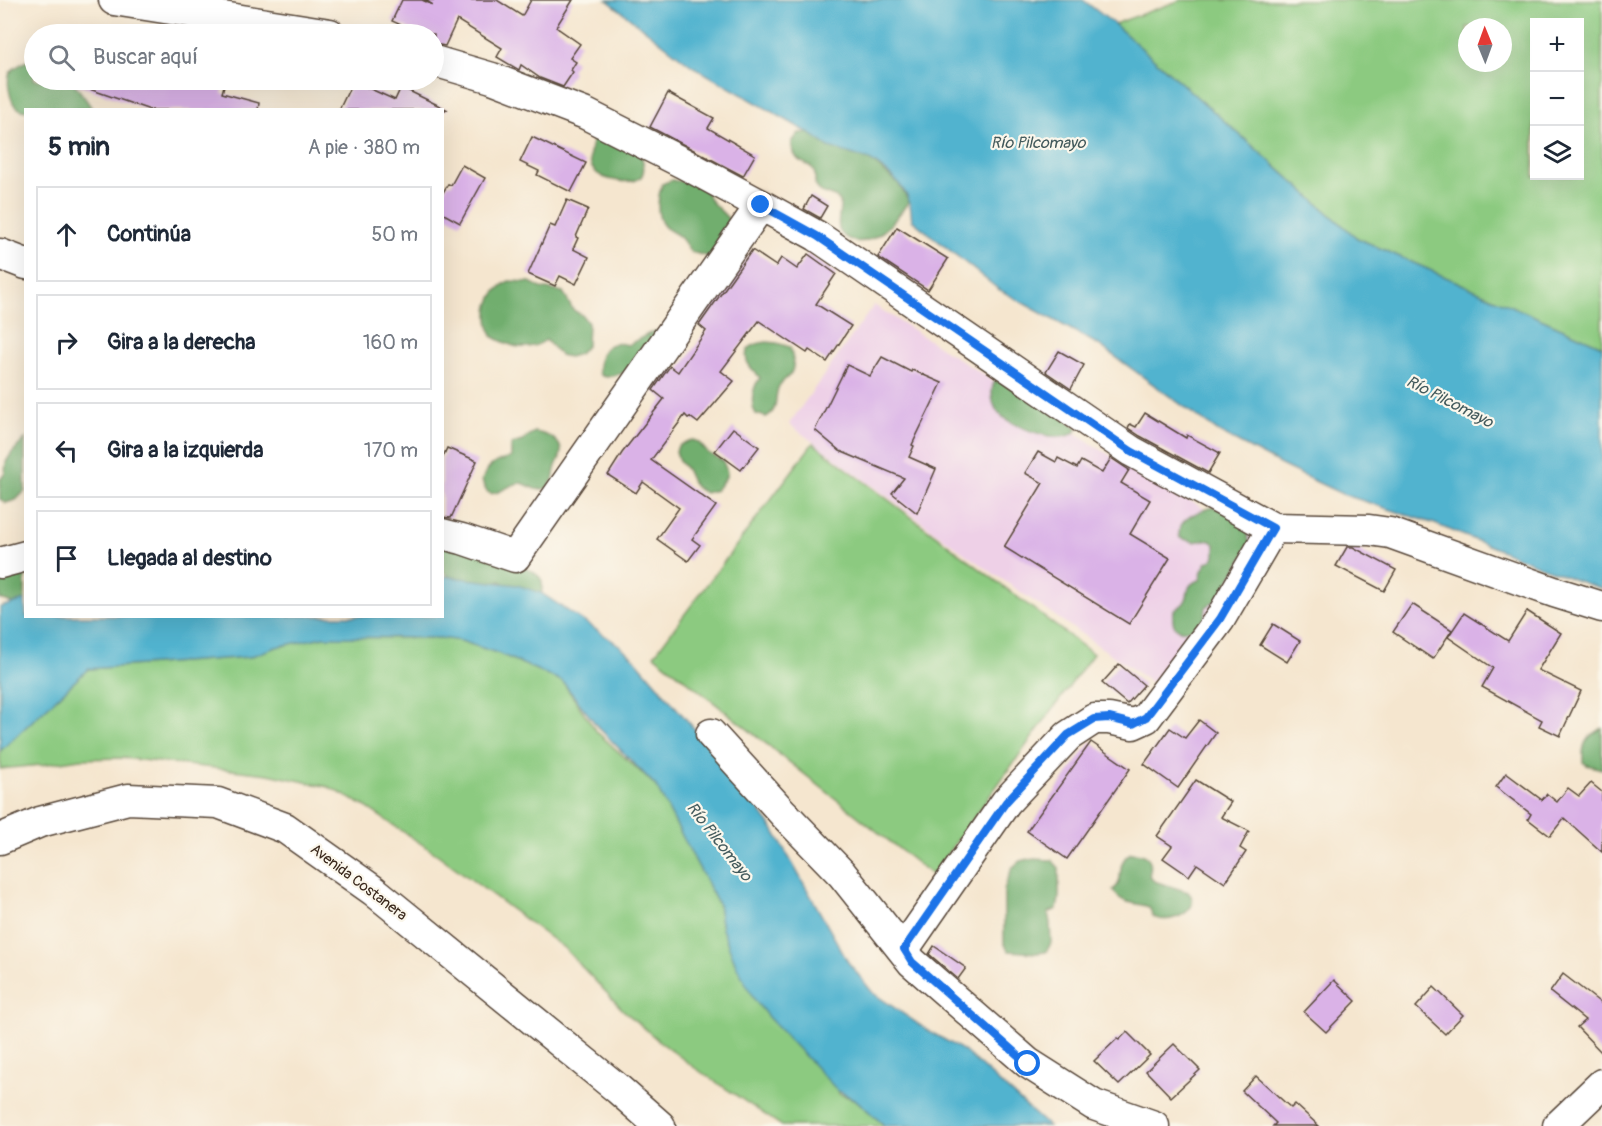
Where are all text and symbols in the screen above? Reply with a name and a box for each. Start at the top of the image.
north arrow [1458,18,1512,72]
map controls [1530,18,1584,180]
button: + [1530,18,1584,72]
search box [24,24,444,90]
icon: search [45,41,78,74]
text: Buscar aquí [93,43,198,71]
button: − [1530,72,1584,126]
button: layers [1530,126,1584,180]
text: 5 min [48,131,110,163]
water label: Río Pilcomayo [991,133,1087,153]
text: A pie · 380 m [308,135,420,160]
route end [747,191,773,217]
icon: ahead [50,218,83,251]
text: Continúa [107,220,191,248]
text: 50 m [371,222,418,247]
icon: right [50,326,83,359]
text: Gira a la derecha [107,328,255,356]
text: 160 m [363,330,418,355]
water label: Río Pilcomayo [1403,372,1497,433]
icon: left [50,434,83,467]
text: Gira a la izquierda [107,436,264,464]
text: 170 m [364,438,418,463]
icon: arrive [50,542,83,575]
text: Llegada al destino [107,544,272,572]
water label: Río Pilcomayo [682,798,757,886]
street label: Avenida Costanera [307,840,411,925]
route start [1014,1050,1040,1076]

